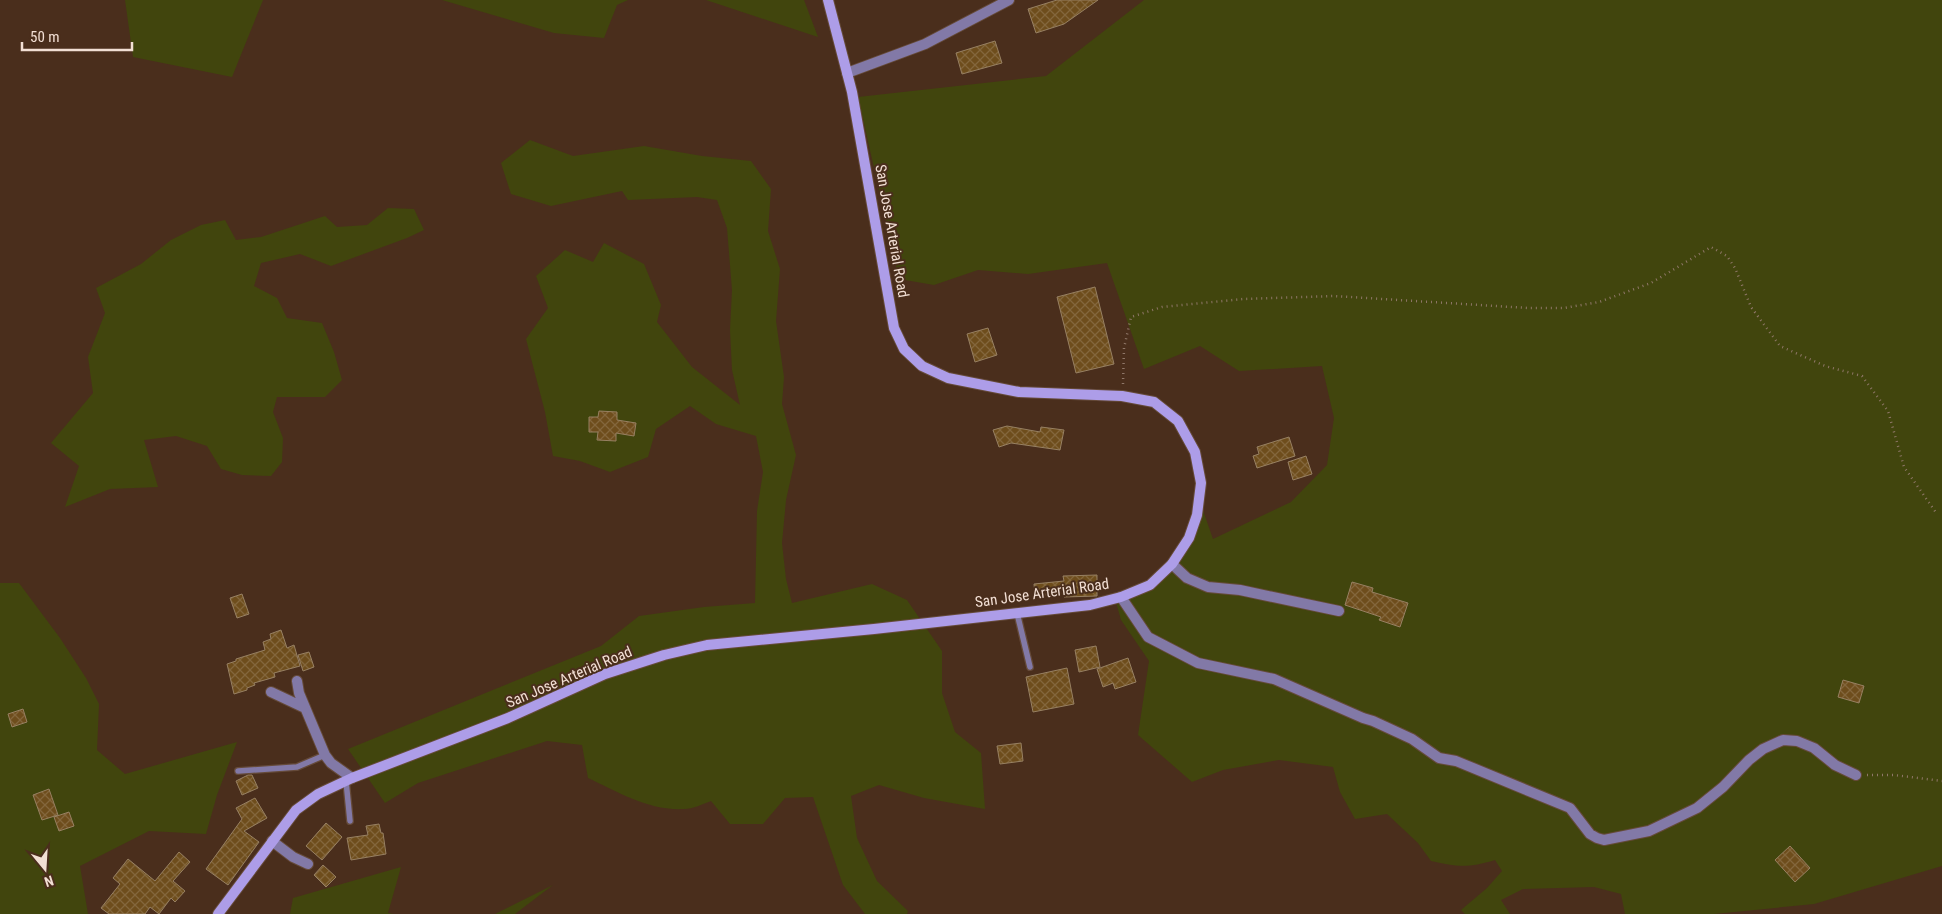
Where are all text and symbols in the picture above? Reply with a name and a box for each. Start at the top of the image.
scale bar [22,20,132,52]
text: 50 m [30,28,60,46]
street label: San Jose Arterial Road [871,163,913,299]
street label: San Jose Arterial Road [974,575,1110,611]
street label: San Jose Arterial Road [503,642,635,712]
north arrow [20,844,70,894]
text: N [42,872,56,890]

